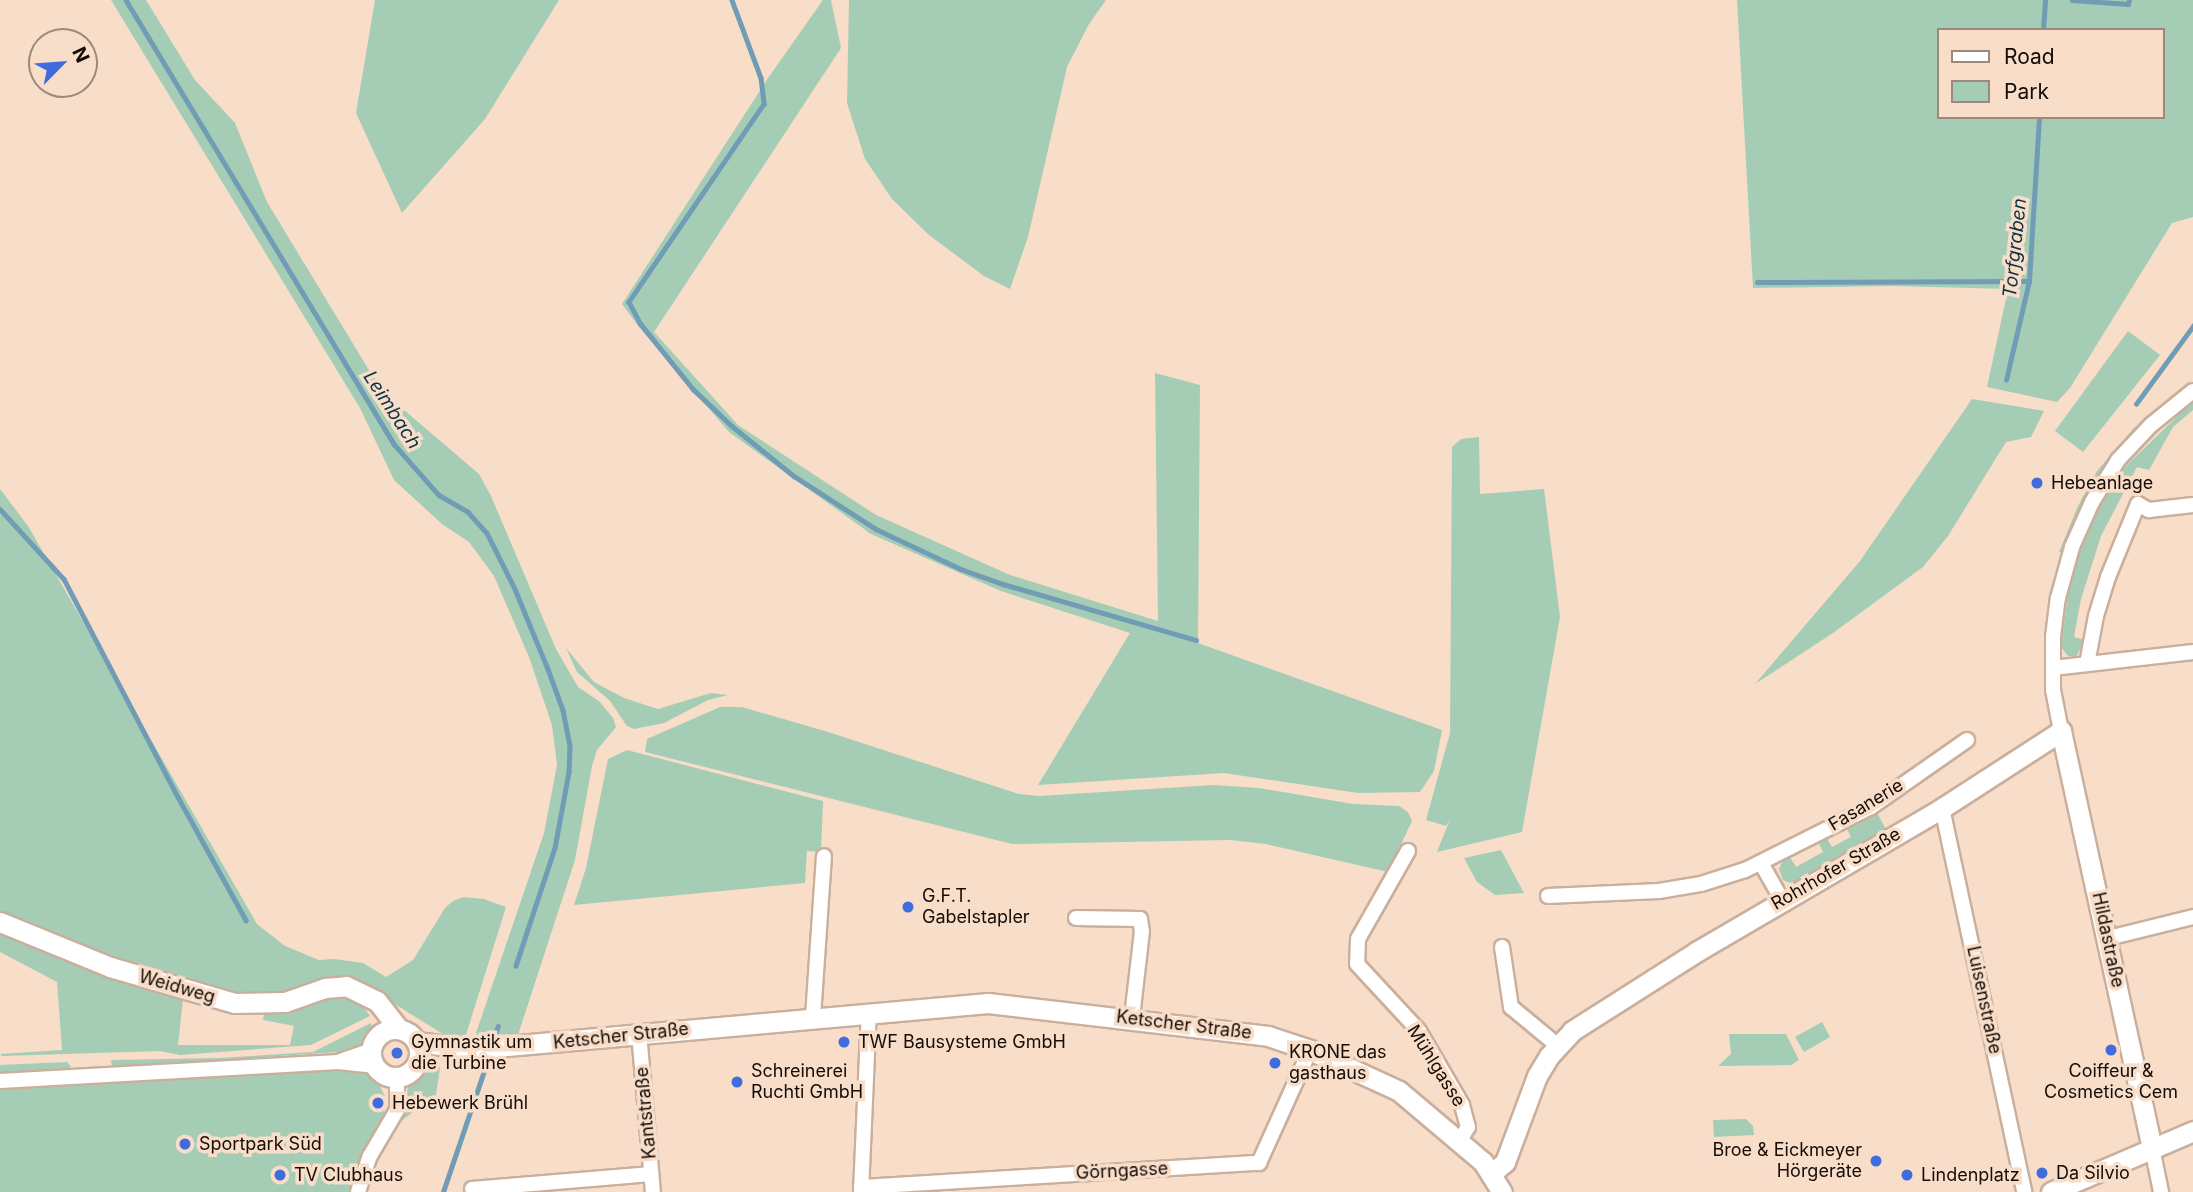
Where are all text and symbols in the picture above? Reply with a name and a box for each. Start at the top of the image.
north arrow [28,28,98,98]
legend [1938,28,2165,119]
text: N [67,43,94,66]
text: Road [2004,44,2055,69]
text: Park [2004,79,2049,104]
water label: Torfgraben [1998,197,2032,299]
water label: Leimbach [358,367,426,453]
place label: Hebeanlage [2051,472,2153,494]
marker: Hebeanlage [2029,475,2045,491]
street label: Fasanerie [1825,774,1907,836]
street label: Rohrhofer Straße [1768,823,1904,915]
place label: G.F.T. Gabelstapler [922,886,1030,928]
street label: Hildastraße [2087,890,2129,990]
marker: G.F.T. Gabelstapler [900,899,916,915]
street label: Luisenstraße [1962,944,2006,1056]
street label: Weidweg [136,966,218,1008]
street label: Ketscher Straße [1115,1006,1253,1044]
street label: Ketscher Straße [552,1018,690,1054]
street label: Mühlgasse [1402,1021,1470,1111]
place label: TWF Bausysteme GmbH [858,1031,1066,1053]
place label: Gymnastik um die Turbine [411,1032,532,1074]
marker: TWF Bausysteme GmbH [836,1034,852,1050]
place label: KRONE das gasthaus [1289,1042,1387,1084]
marker: Coiffeur & Cosmetics Cem [2103,1042,2119,1058]
marker: Gymnastik um die Turbine [389,1045,405,1061]
marker: KRONE das gasthaus [1267,1055,1283,1071]
place label: Schreinerei Ruchti GmbH [751,1061,863,1104]
place label: Coiffeur & Cosmetics Cem [2044,1061,2178,1104]
street label: Kantstraße [631,1066,661,1160]
marker: Schreinerei Ruchti GmbH [729,1074,745,1090]
place label: Hebewerk Brühl [392,1092,528,1114]
marker: Hebewerk Brühl [370,1095,386,1111]
place label: Sportpark Süd [199,1133,322,1155]
marker: Sportpark Süd [177,1136,193,1152]
place label: Broe & Eickmeyer Hörgeräte [1712,1140,1862,1182]
marker: Broe & Eickmeyer Hörgeräte [1868,1153,1884,1169]
street label: Görngasse [1075,1158,1169,1184]
place label: Da Silvio [2056,1162,2130,1184]
place label: TV Clubhaus [294,1164,403,1186]
place label: Lindenplatz [1921,1164,2020,1186]
marker: Da Silvio [2034,1165,2050,1181]
marker: TV Clubhaus [272,1167,288,1183]
marker: Lindenplatz [1899,1167,1915,1183]

